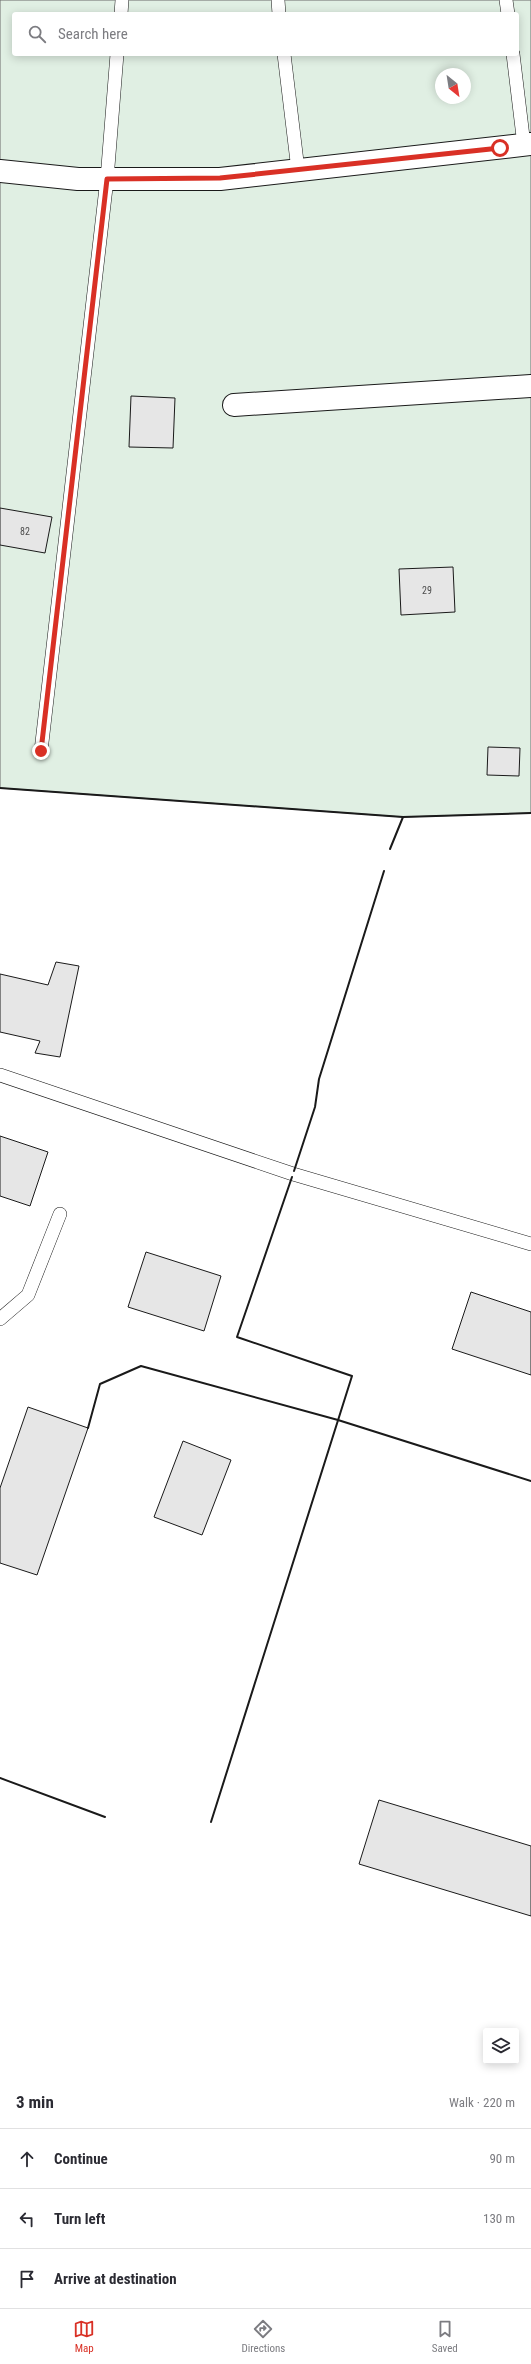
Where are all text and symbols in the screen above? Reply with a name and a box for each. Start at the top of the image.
search box [12,12,519,56]
icon: search [26,23,48,45]
text: Search here [58,25,128,43]
north arrow [435,68,471,104]
route start [491,139,509,157]
house number: 82 [20,526,30,537]
house number: 29 [422,585,432,596]
route end [32,742,50,760]
map controls [483,2028,519,2064]
button: layers [483,2028,519,2064]
text: 3 min [16,2092,54,2112]
text: Walk · 220 m [449,2095,515,2110]
icon: ahead [16,2148,38,2170]
text: Continue [54,2150,108,2168]
text: 90 m [489,2151,515,2166]
icon: left [16,2208,38,2230]
text: Turn left [54,2210,105,2228]
text: 130 m [483,2211,515,2226]
icon: arrive [16,2268,38,2290]
text: Arrive at destination [54,2270,177,2288]
tab: Map [73,2318,95,2355]
tab: Directions [241,2318,285,2355]
tab: Saved [432,2318,458,2355]

